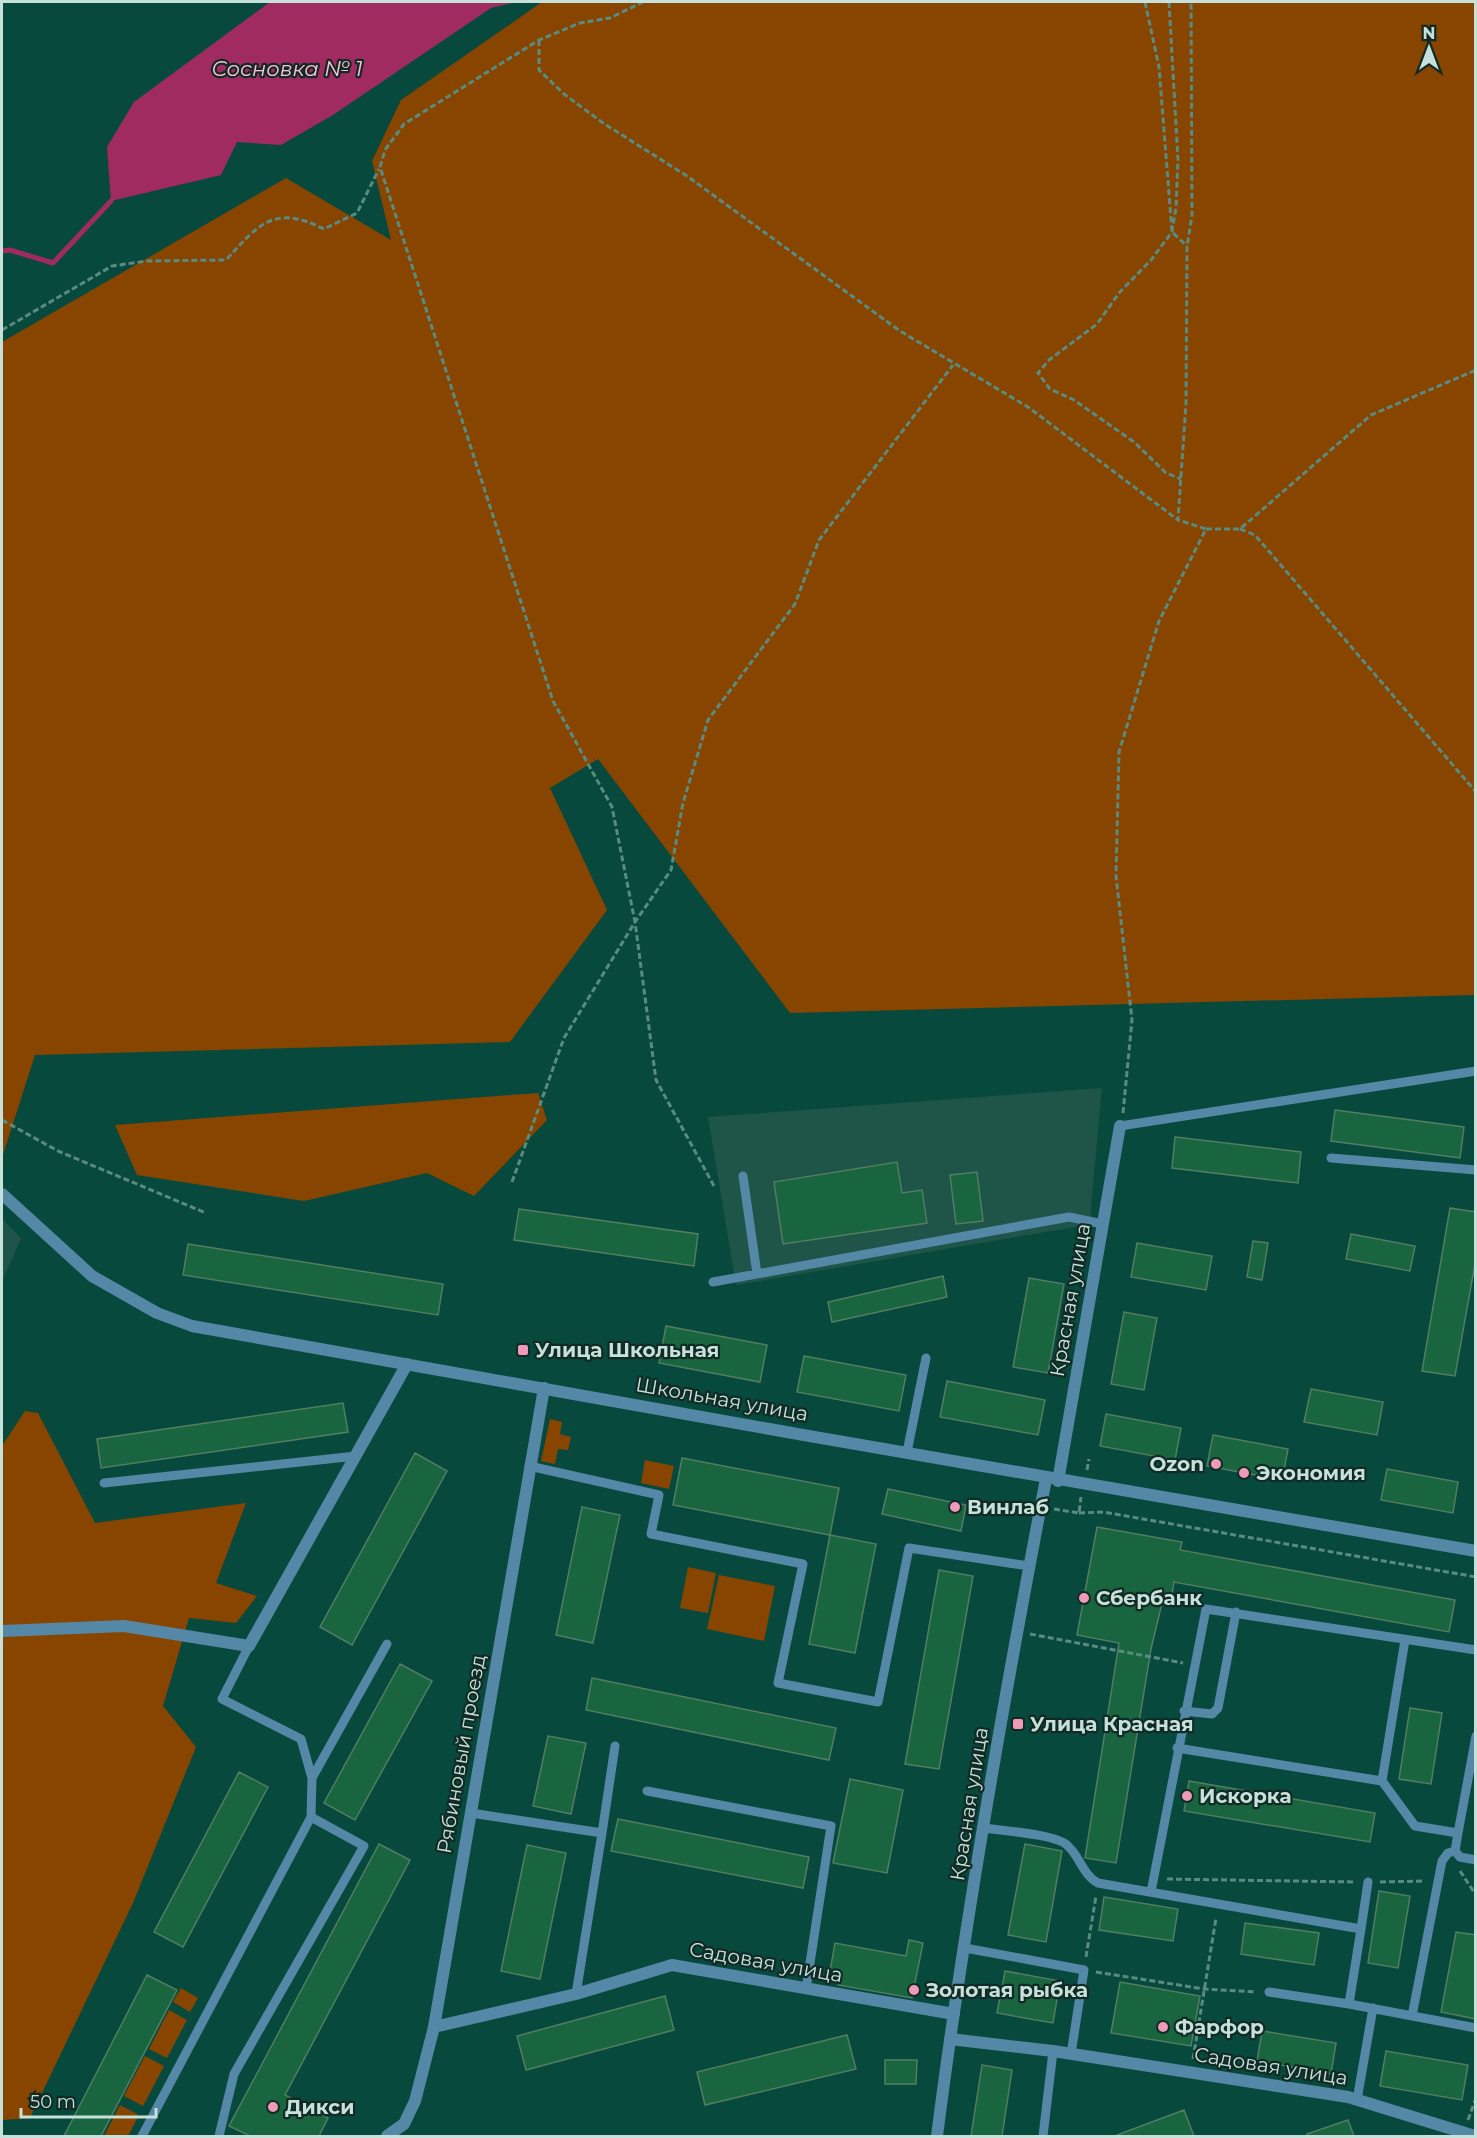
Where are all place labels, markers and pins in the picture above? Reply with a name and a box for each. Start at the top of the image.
place label: Улица Школьная [535,1338,719,1362]
marker: Улица Школьная [516,1343,530,1357]
place label: Ozon [1149,1452,1204,1476]
marker: Ozon [1209,1457,1223,1471]
place label: Экономия [1256,1461,1366,1485]
marker: Экономия [1237,1466,1251,1480]
place label: Винлаб [967,1495,1049,1519]
marker: Винлаб [948,1500,962,1514]
place label: Сбербанк [1096,1586,1202,1610]
marker: Сбербанк [1077,1591,1091,1605]
place label: Улица Красная [1030,1712,1194,1736]
marker: Улица Красная [1011,1717,1025,1731]
place label: Искорка [1199,1784,1291,1808]
marker: Искорка [1180,1789,1194,1803]
place label: Золотая рыбка [925,1978,1088,2002]
marker: Золотая рыбка [907,1983,921,1997]
place label: Фарфор [1175,2015,1264,2039]
marker: Фарфор [1156,2020,1170,2034]
place label: Дикси [285,2095,354,2119]
marker: Дикси [266,2100,280,2114]

